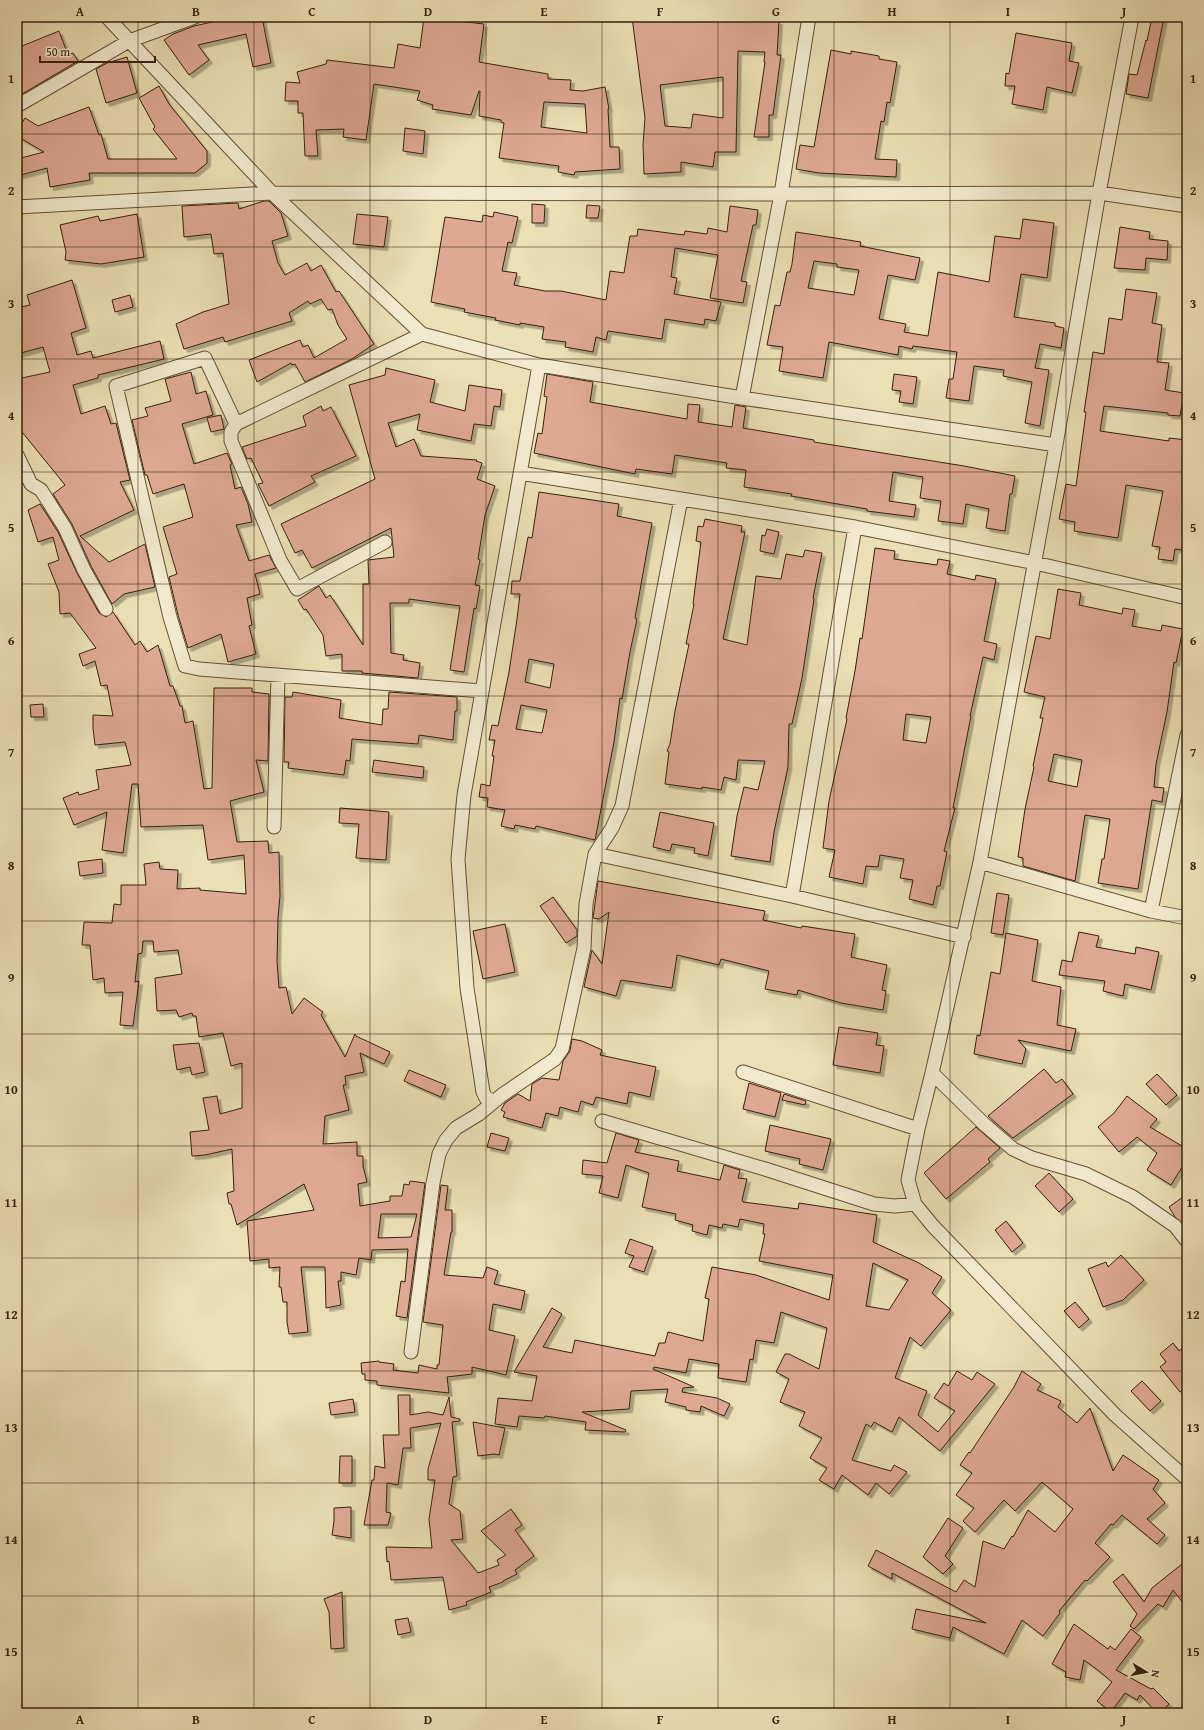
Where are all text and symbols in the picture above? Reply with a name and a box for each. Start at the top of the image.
text: A [76,2,85,21]
text: B [192,2,200,21]
text: C [308,2,316,21]
text: D [424,2,432,21]
text: E [541,2,548,21]
text: F [657,2,664,21]
text: G [772,2,780,21]
text: H [887,2,897,21]
text: I [1006,2,1010,21]
text: J [1120,2,1127,21]
scale bar [40,38,155,64]
text: 50 m [46,43,70,60]
text: 1 [8,69,14,88]
text: 1 [1190,69,1196,88]
text: 2 [8,181,15,200]
text: 2 [1190,181,1197,200]
text: 3 [8,294,14,313]
text: 3 [1190,294,1196,313]
text: 4 [8,406,15,425]
text: 4 [1190,406,1197,425]
text: 5 [8,518,15,537]
text: 5 [1190,518,1197,537]
text: 6 [8,631,15,650]
text: 6 [1190,631,1197,650]
text: 7 [8,743,15,762]
text: 7 [1190,743,1197,762]
text: 8 [8,856,15,875]
text: 8 [1190,856,1197,875]
text: 9 [8,968,15,987]
text: 9 [1190,968,1197,987]
text: 10 [4,1080,18,1099]
text: 10 [1186,1080,1200,1099]
text: 11 [4,1193,18,1212]
text: 11 [1186,1193,1200,1212]
text: 12 [4,1305,18,1324]
text: 12 [1186,1305,1200,1324]
text: 13 [4,1418,18,1437]
text: 13 [1186,1418,1200,1437]
text: 14 [4,1530,18,1549]
text: 14 [1186,1530,1200,1549]
text: 15 [4,1642,18,1661]
text: 15 [1186,1642,1200,1661]
north arrow [1126,1652,1166,1692]
text: N [1147,1669,1164,1679]
text: A [76,1710,85,1729]
text: B [192,1710,200,1729]
text: C [308,1710,316,1729]
text: D [424,1710,432,1729]
text: E [541,1710,548,1729]
text: F [657,1710,664,1729]
text: G [772,1710,780,1729]
text: H [887,1710,897,1729]
text: I [1006,1710,1010,1729]
text: J [1120,1710,1127,1729]

